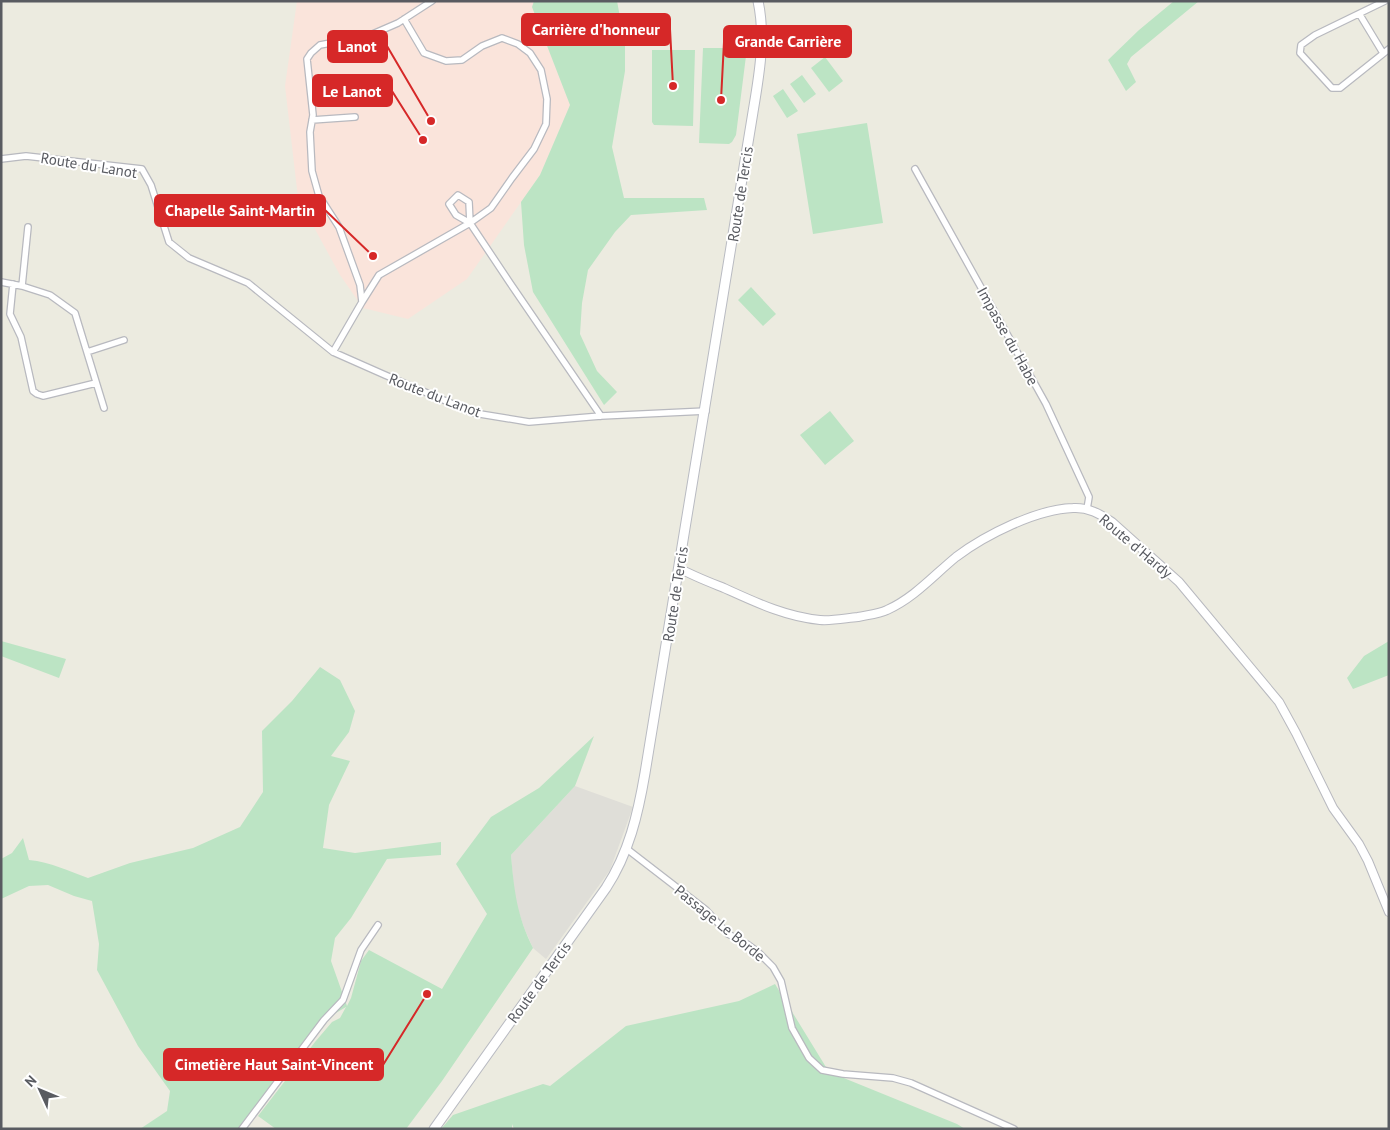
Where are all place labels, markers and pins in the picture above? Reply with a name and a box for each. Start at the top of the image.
callout: Carrière d'honneur [522,14,670,45]
callout: Grande Carrière [724,26,851,57]
callout: Lanot [328,31,387,62]
callout: Le Lanot [313,75,392,106]
callout: Chapelle Saint-Martin [155,195,325,226]
callout: Cimetière Haut Saint-Vincent [164,1049,383,1080]

